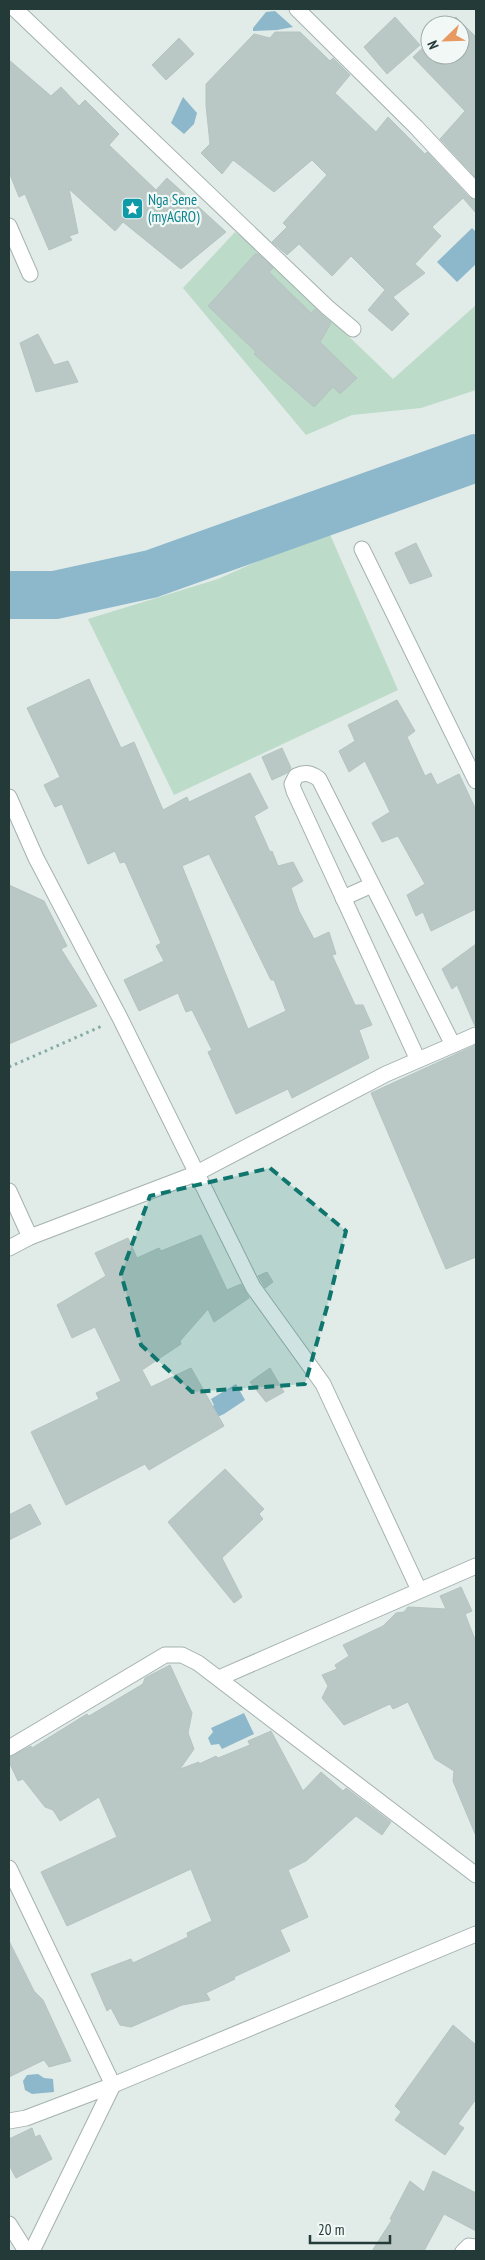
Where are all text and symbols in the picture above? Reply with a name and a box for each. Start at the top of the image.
north arrow [420,15,470,65]
text: N [423,38,443,52]
place label: Nga Sene (myAGRO) [148,190,200,226]
place icon: Nga Sene (myAGRO) [120,196,144,220]
scale bar [310,2212,390,2244]
text: 20 m [318,2220,344,2239]

